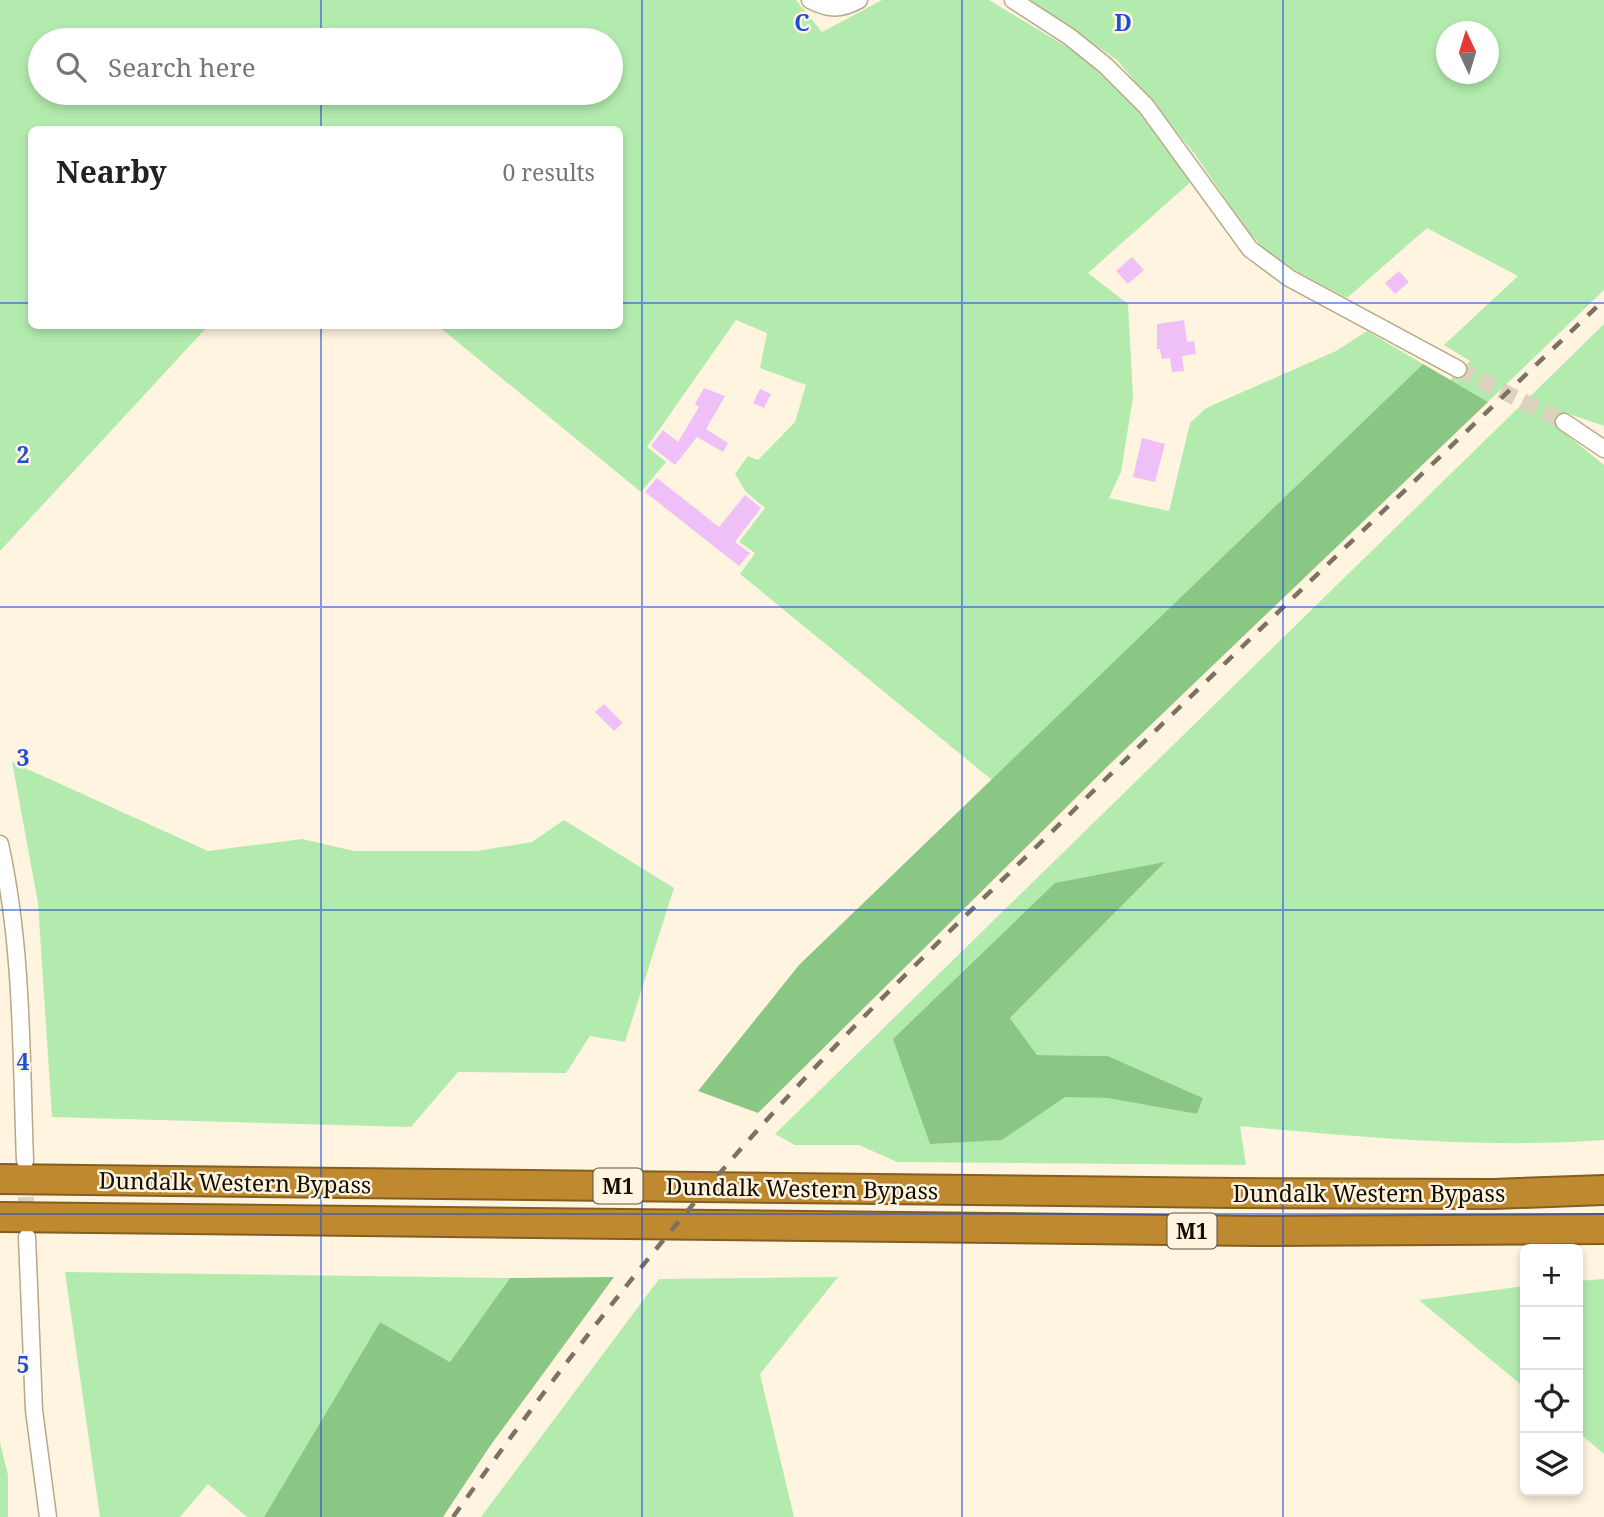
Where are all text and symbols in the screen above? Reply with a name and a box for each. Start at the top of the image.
text: C [794,6,810,38]
text: D [1114,6,1132,38]
north arrow [1436,21,1499,84]
search box [28,28,623,105]
icon: search [52,48,90,86]
text: Search here [108,49,256,85]
text: Nearby [56,151,167,192]
text: 0 results [502,156,595,188]
text: 2 [17,438,30,470]
text: 3 [17,741,30,773]
text: 4 [17,1045,30,1077]
street label: Dundalk Western Bypass [98,1164,372,1200]
road number: M1 [594,1168,642,1204]
street label: Dundalk Western Bypass [665,1170,939,1206]
street label: Dundalk Western Bypass [1233,1177,1505,1209]
road number: M1 [1168,1214,1216,1248]
map controls [1520,1244,1583,1496]
button: + [1520,1244,1583,1307]
button: − [1520,1307,1583,1370]
text: 5 [17,1348,30,1380]
button: locate [1520,1370,1583,1433]
button: layers [1520,1433,1583,1496]

